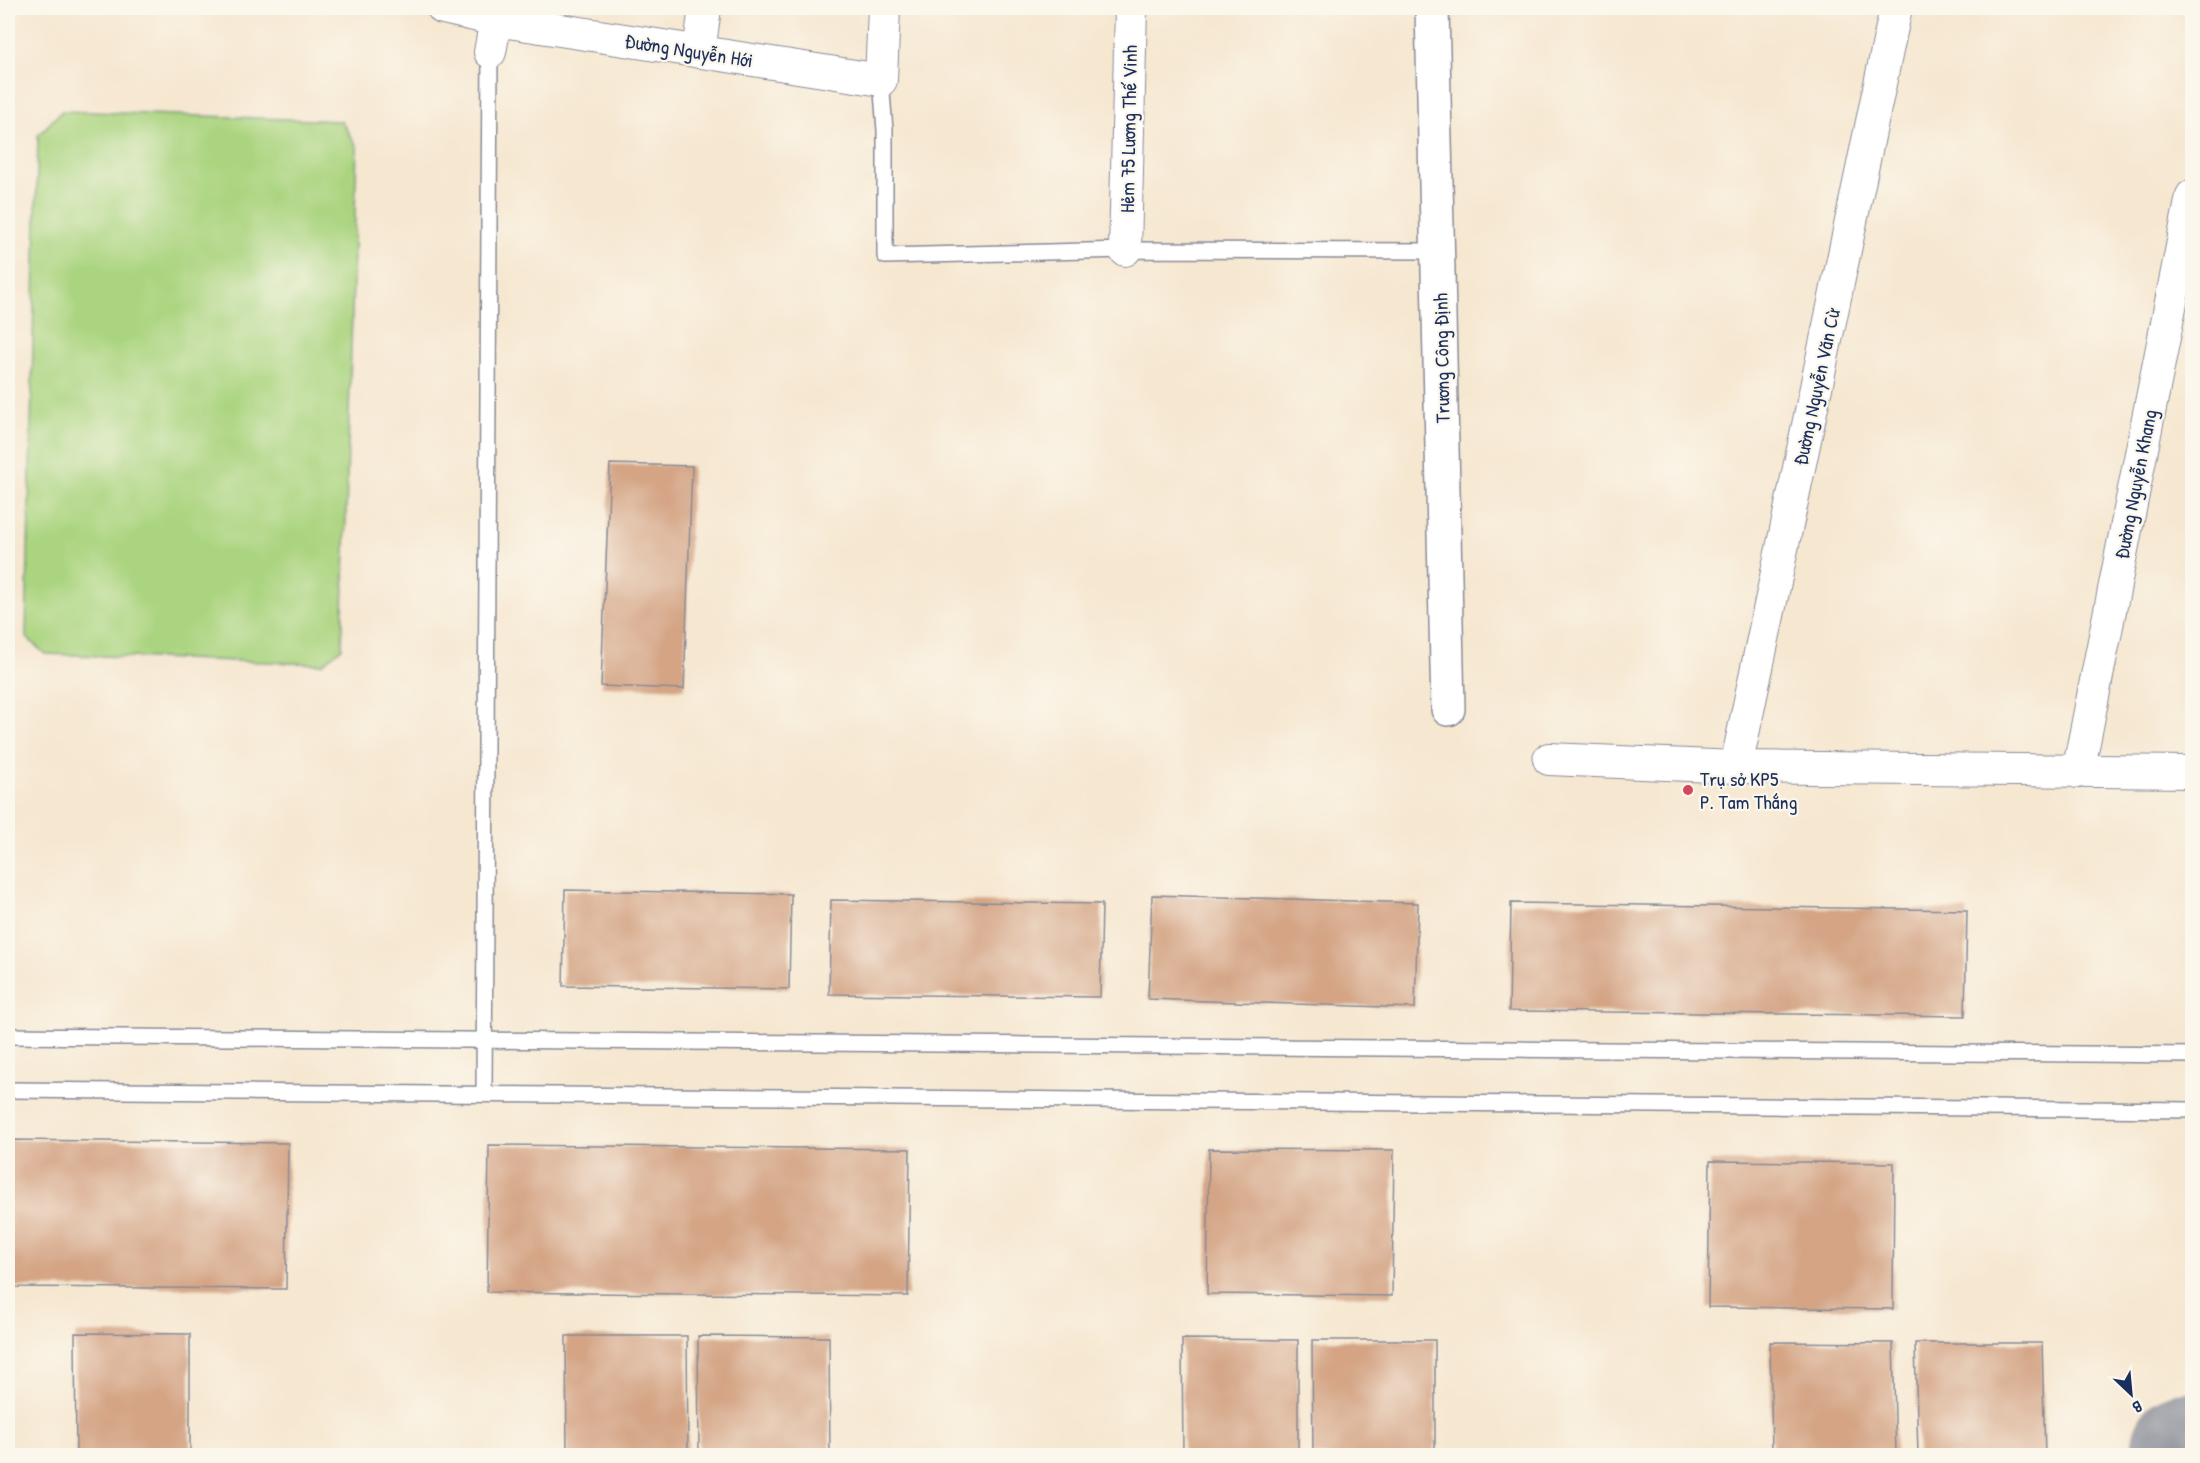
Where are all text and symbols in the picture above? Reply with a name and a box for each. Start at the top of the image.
street label: Đường Nguyễn Hới [623,27,755,73]
street label: Hẻm 75 Lương Thế Vinh [1113,45,1143,213]
street label: Trương Công Định [1426,293,1456,423]
street label: Đường Nguyễn Văn Cừ [1786,305,1846,468]
street label: Đường Nguyễn Khang [2107,407,2163,561]
place label: Trụ sở KP5 P. Tam Thắng [1700,765,1798,815]
marker: Trụ sở KP5 P. Tam Thắng [1681,783,1695,797]
north arrow [2101,1364,2161,1424]
text: B [2129,1396,2146,1419]

